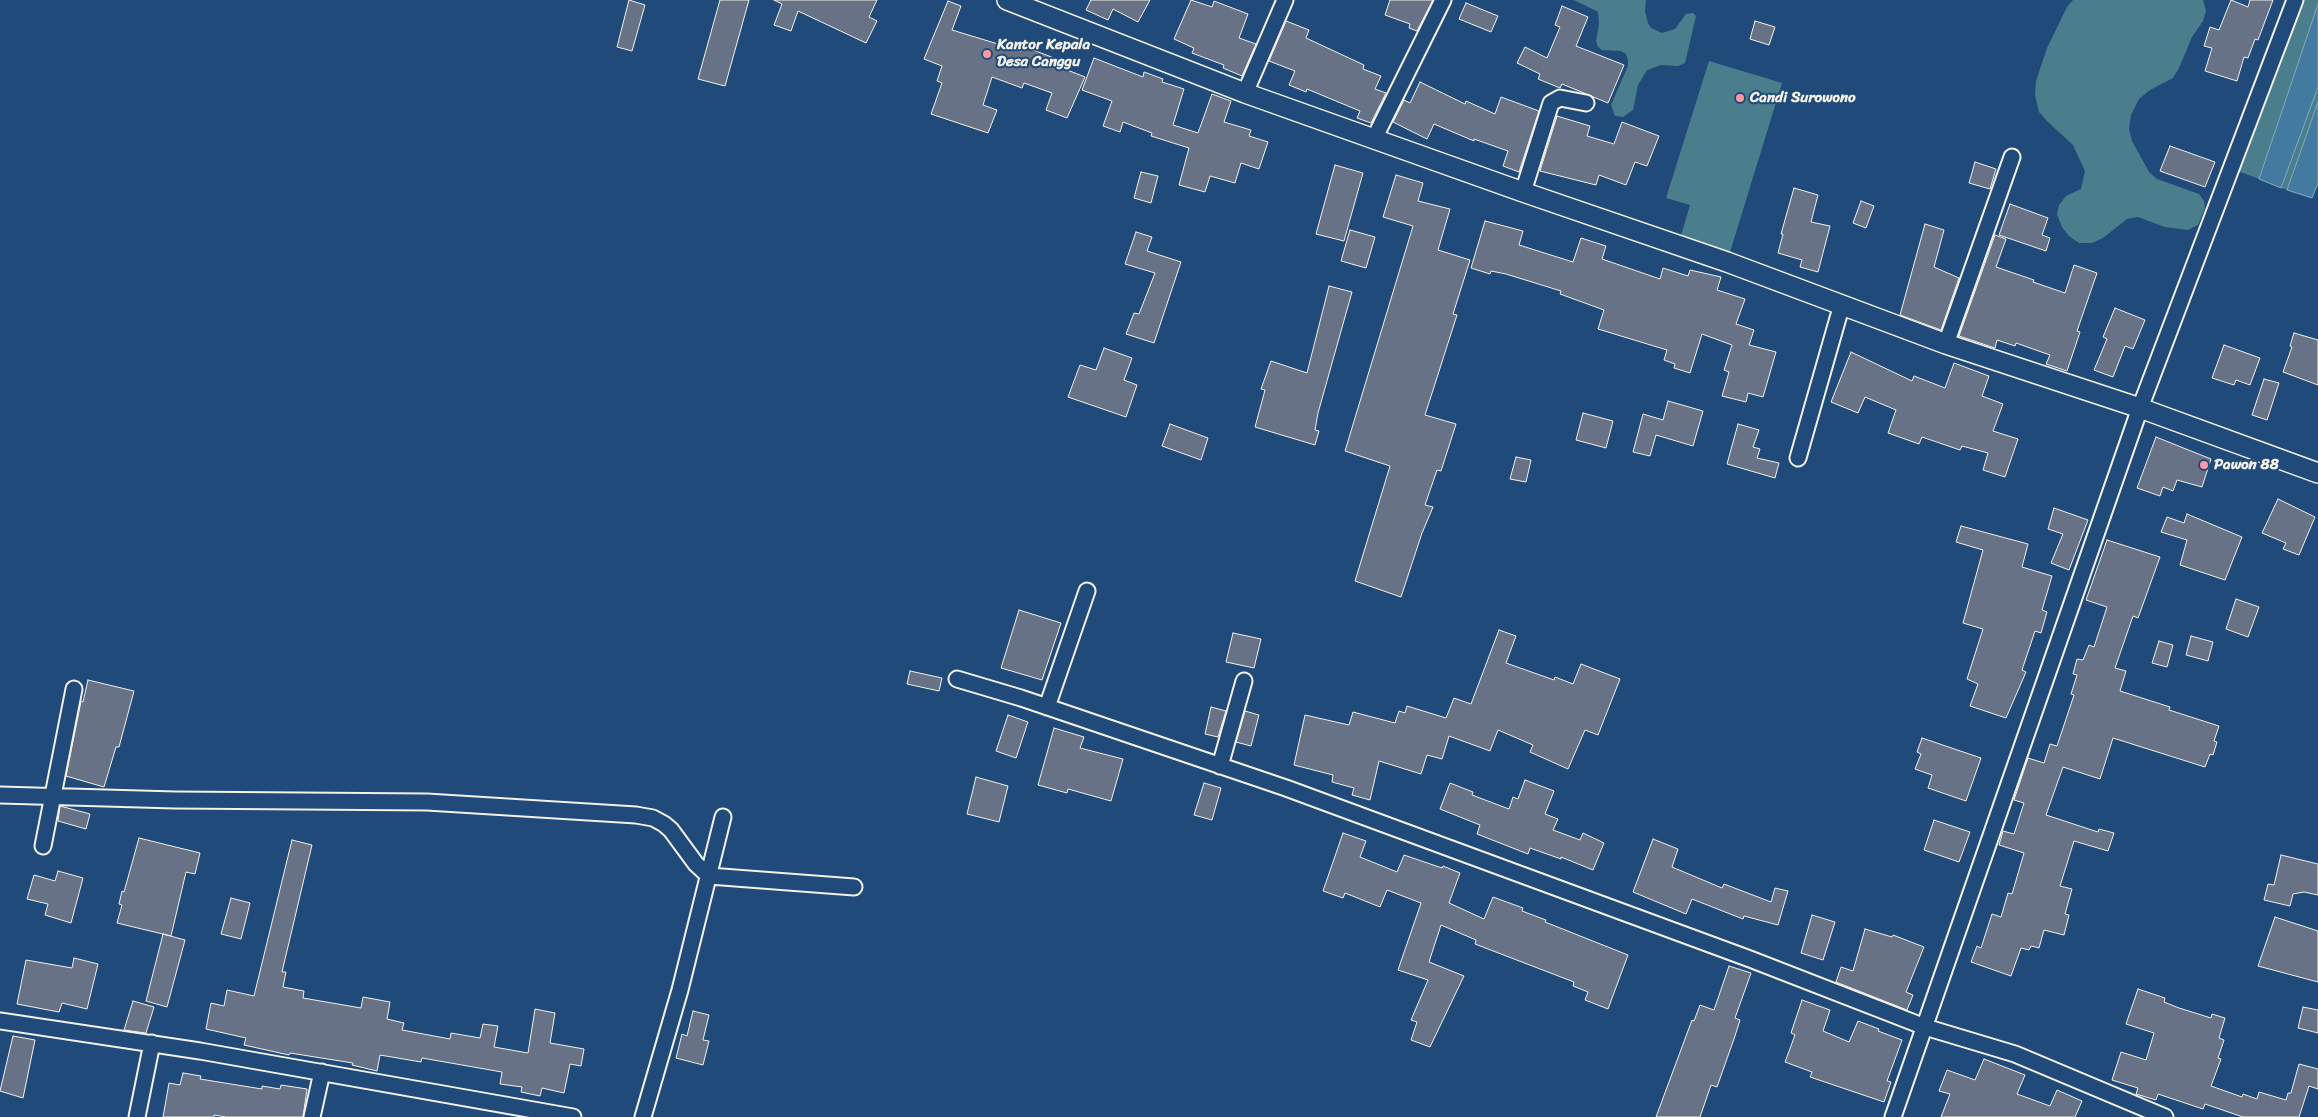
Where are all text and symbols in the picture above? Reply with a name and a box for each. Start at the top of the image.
place label: Kantor Kepala Desa Canggu [997,36,1090,71]
marker: Kantor Kepala Desa Canggu [981,48,993,60]
place label: Candi Surowono [1750,89,1856,107]
marker: Candi Surowono [1734,92,1746,104]
place label: Pawon 88 [2214,456,2279,474]
marker: Pawon 88 [2198,459,2210,471]

